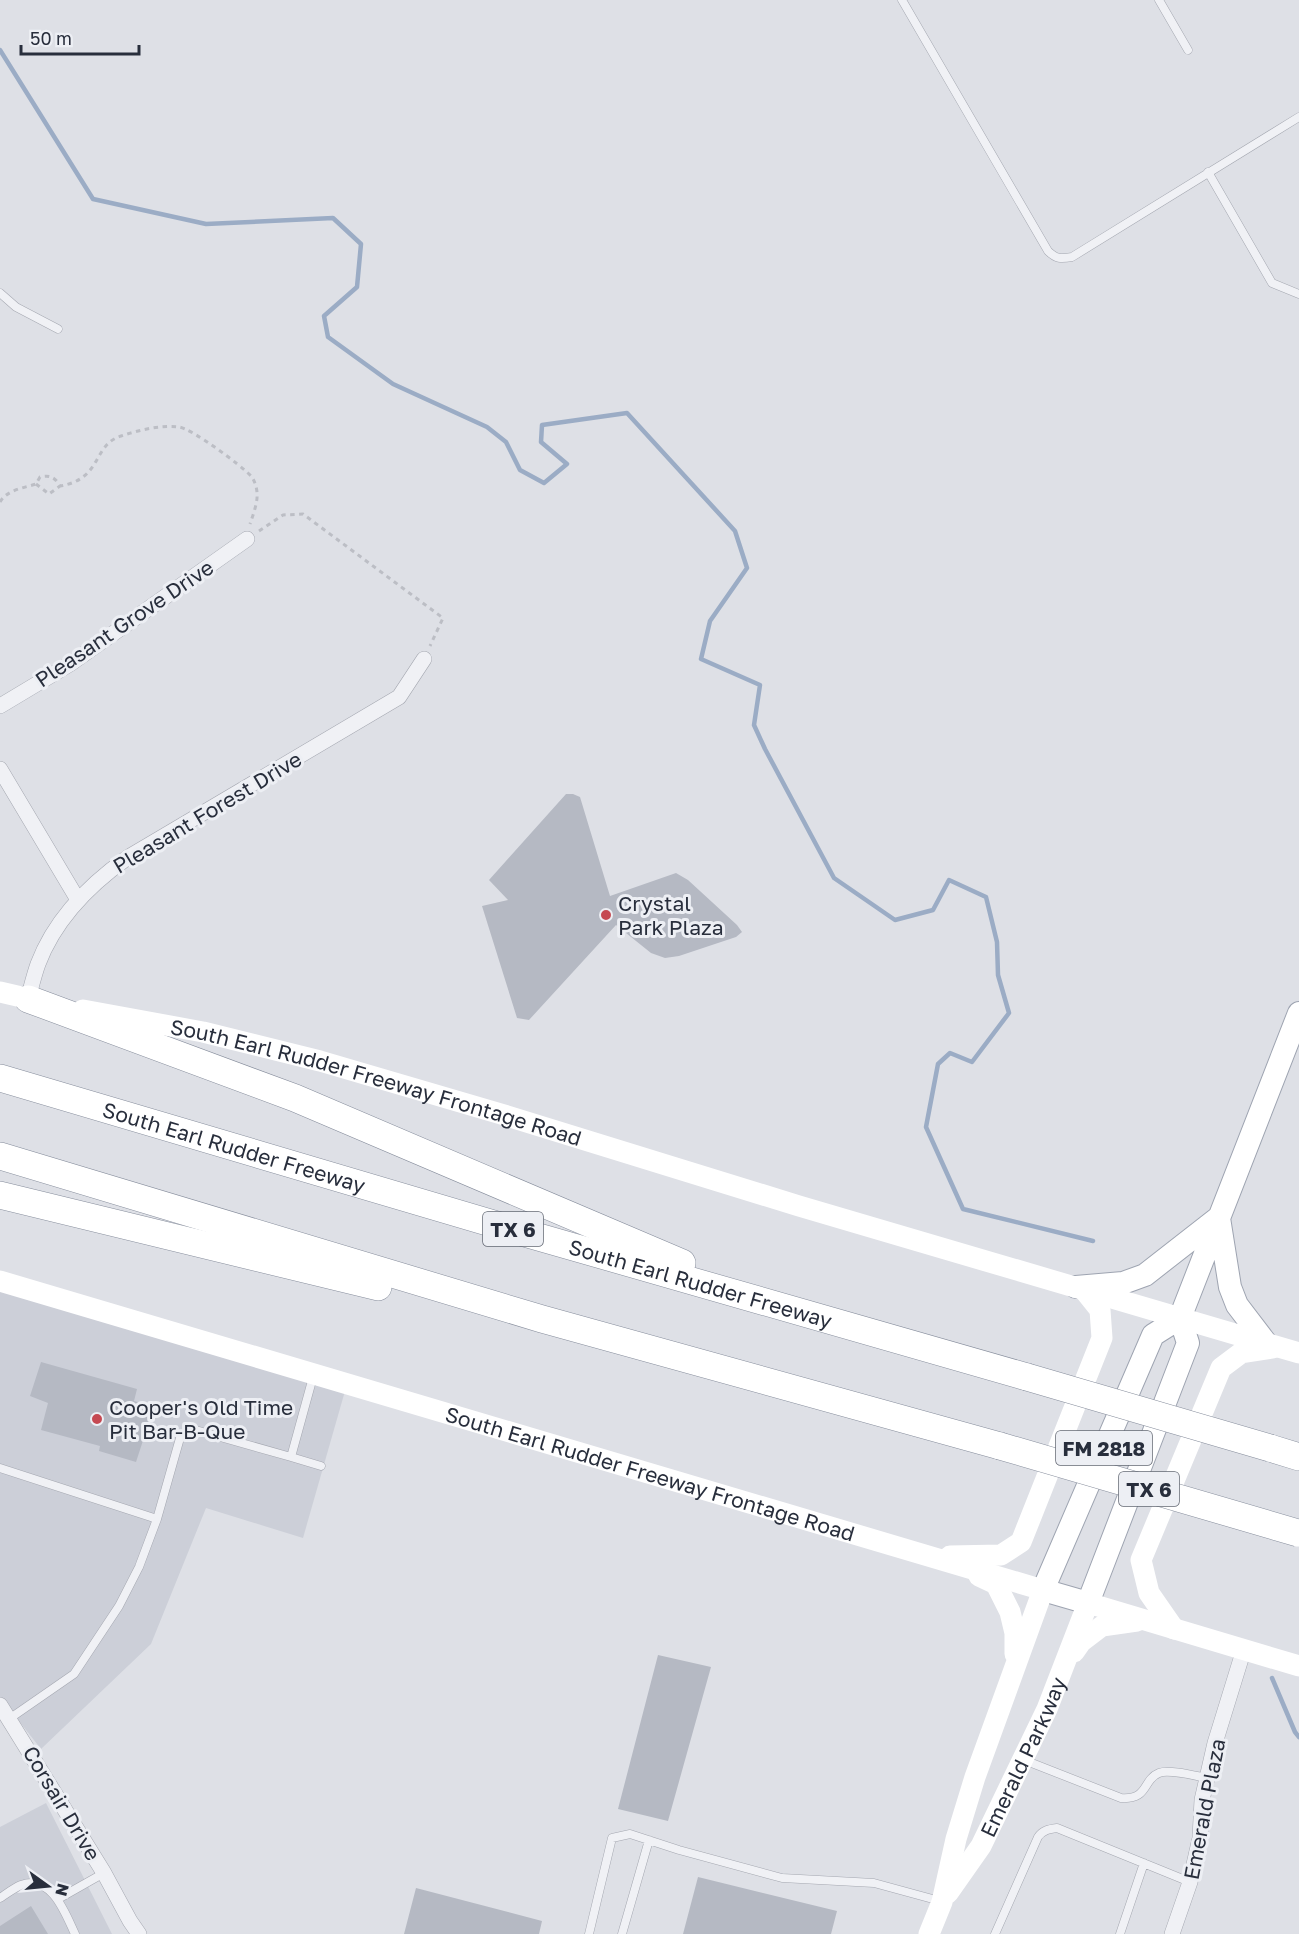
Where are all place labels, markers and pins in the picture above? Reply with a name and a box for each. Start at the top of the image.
place label: Crystal Park Plaza [618,890,724,940]
marker: Crystal Park Plaza [599,908,613,922]
place label: Cooper's Old Time Pit Bar-B-Que [109,1394,293,1444]
marker: Cooper's Old Time Pit Bar-B-Que [90,1412,104,1426]

